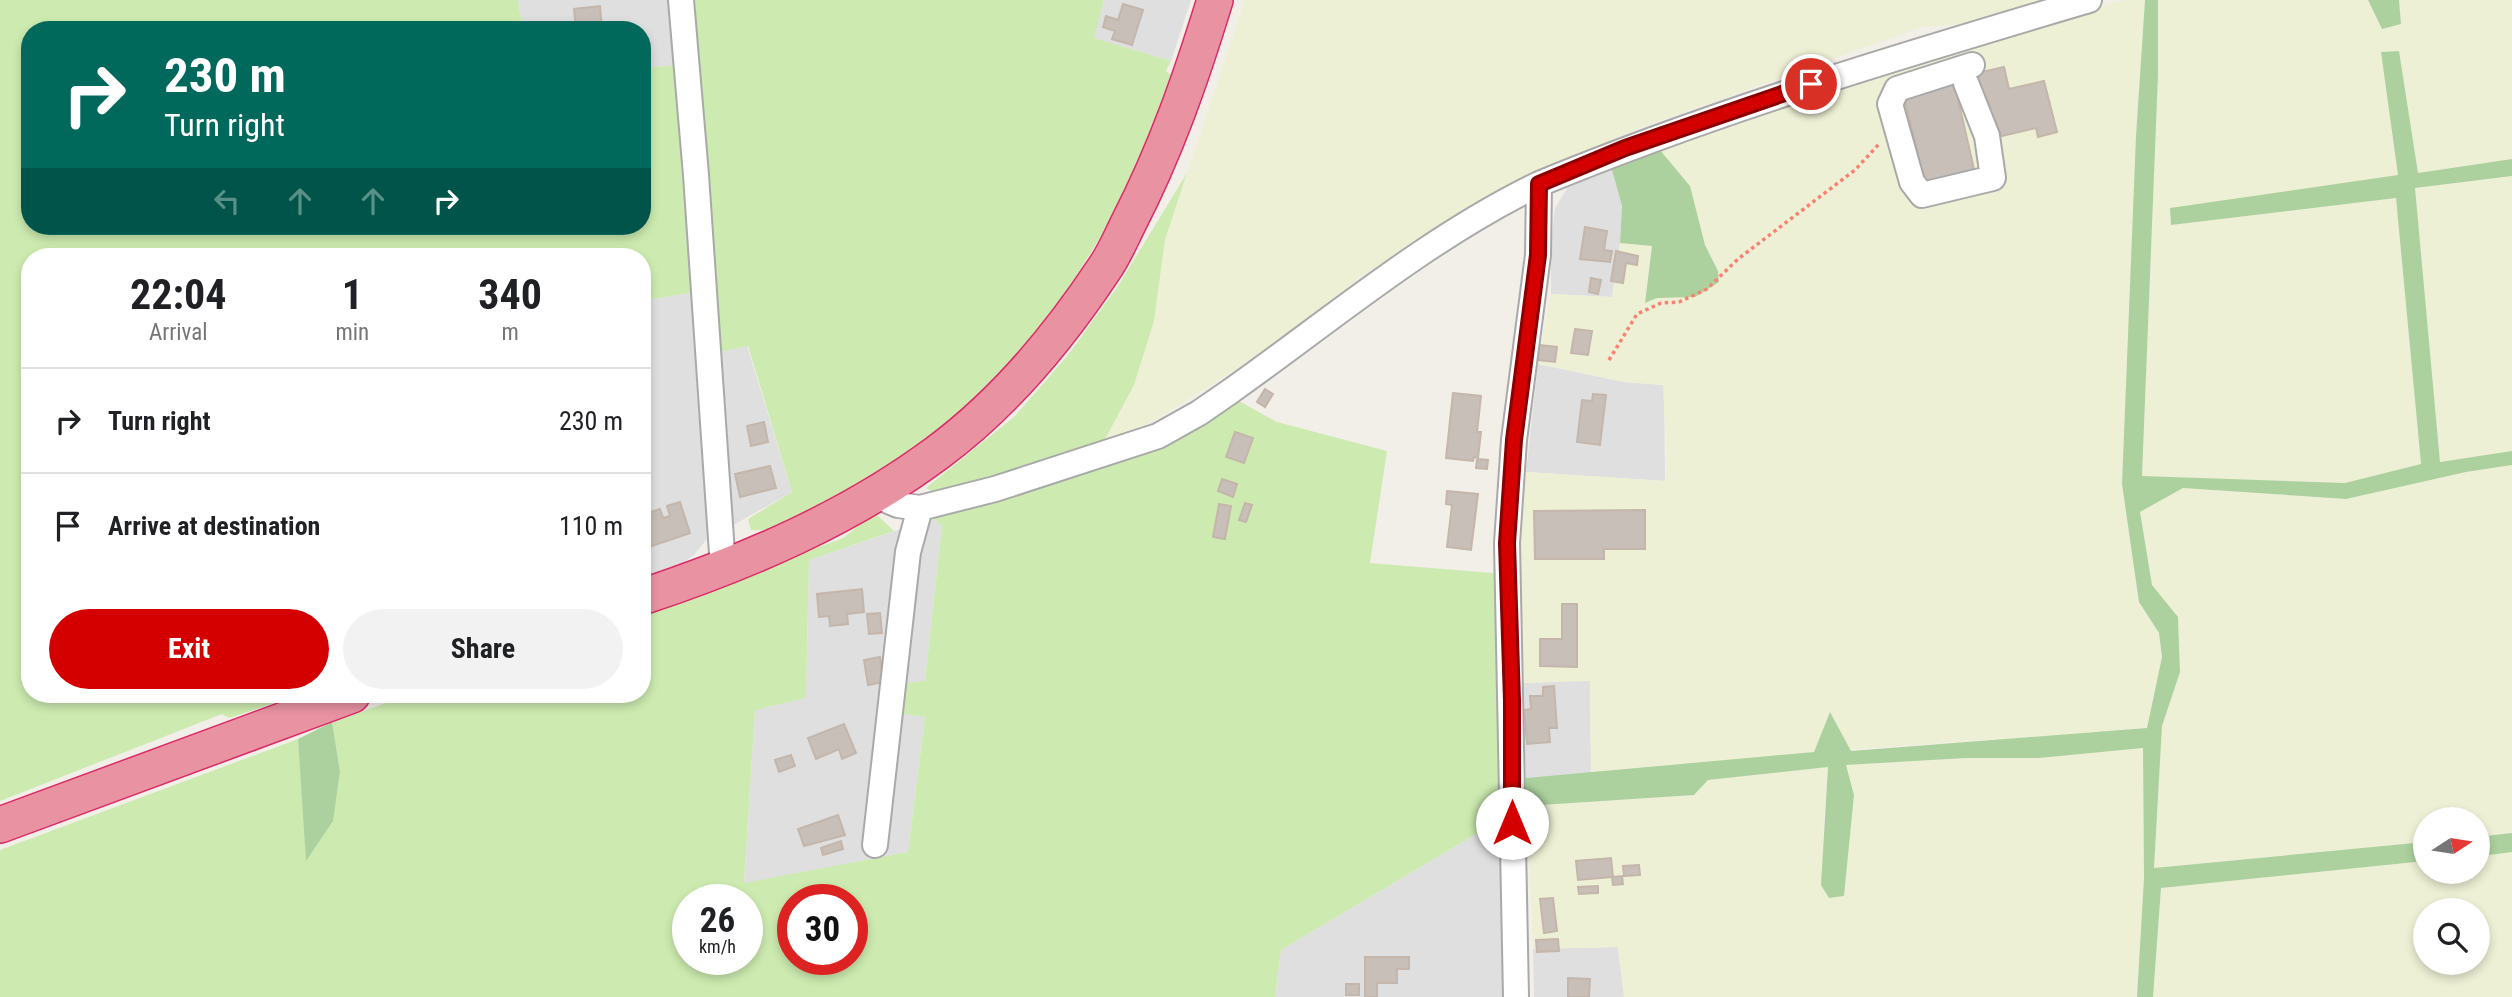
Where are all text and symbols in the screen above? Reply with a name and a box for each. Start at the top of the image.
text: 230 m [164,47,286,104]
icon: right [49,49,140,140]
pin [1781,54,1841,114]
icon: arrive [1792,65,1830,103]
text: Turn right [164,106,285,144]
icon: left [208,182,246,220]
icon: ahead [281,182,319,220]
icon: ahead [354,182,392,220]
icon: right [427,182,465,220]
text: 22:04 [130,270,226,319]
text: 1 [342,270,363,319]
text: 340 [478,270,542,319]
text: Arrival [149,319,207,346]
text: min [335,319,369,346]
text: m [501,319,519,346]
icon: right [49,402,87,440]
text: Turn right [108,406,210,436]
text: 230 m [559,406,623,436]
icon: arrive [49,507,87,545]
text: Arrive at destination [108,511,320,541]
text: 110 m [559,511,623,541]
button: Exit [49,609,329,689]
button: Share [343,609,623,689]
position arrow [1475,786,1549,860]
north arrow [2413,807,2490,884]
map controls [2413,807,2490,975]
speed limit sign: 30 [777,884,868,975]
button: search [2413,898,2490,975]
text: 26 [700,900,735,941]
text: km/h [699,936,736,957]

